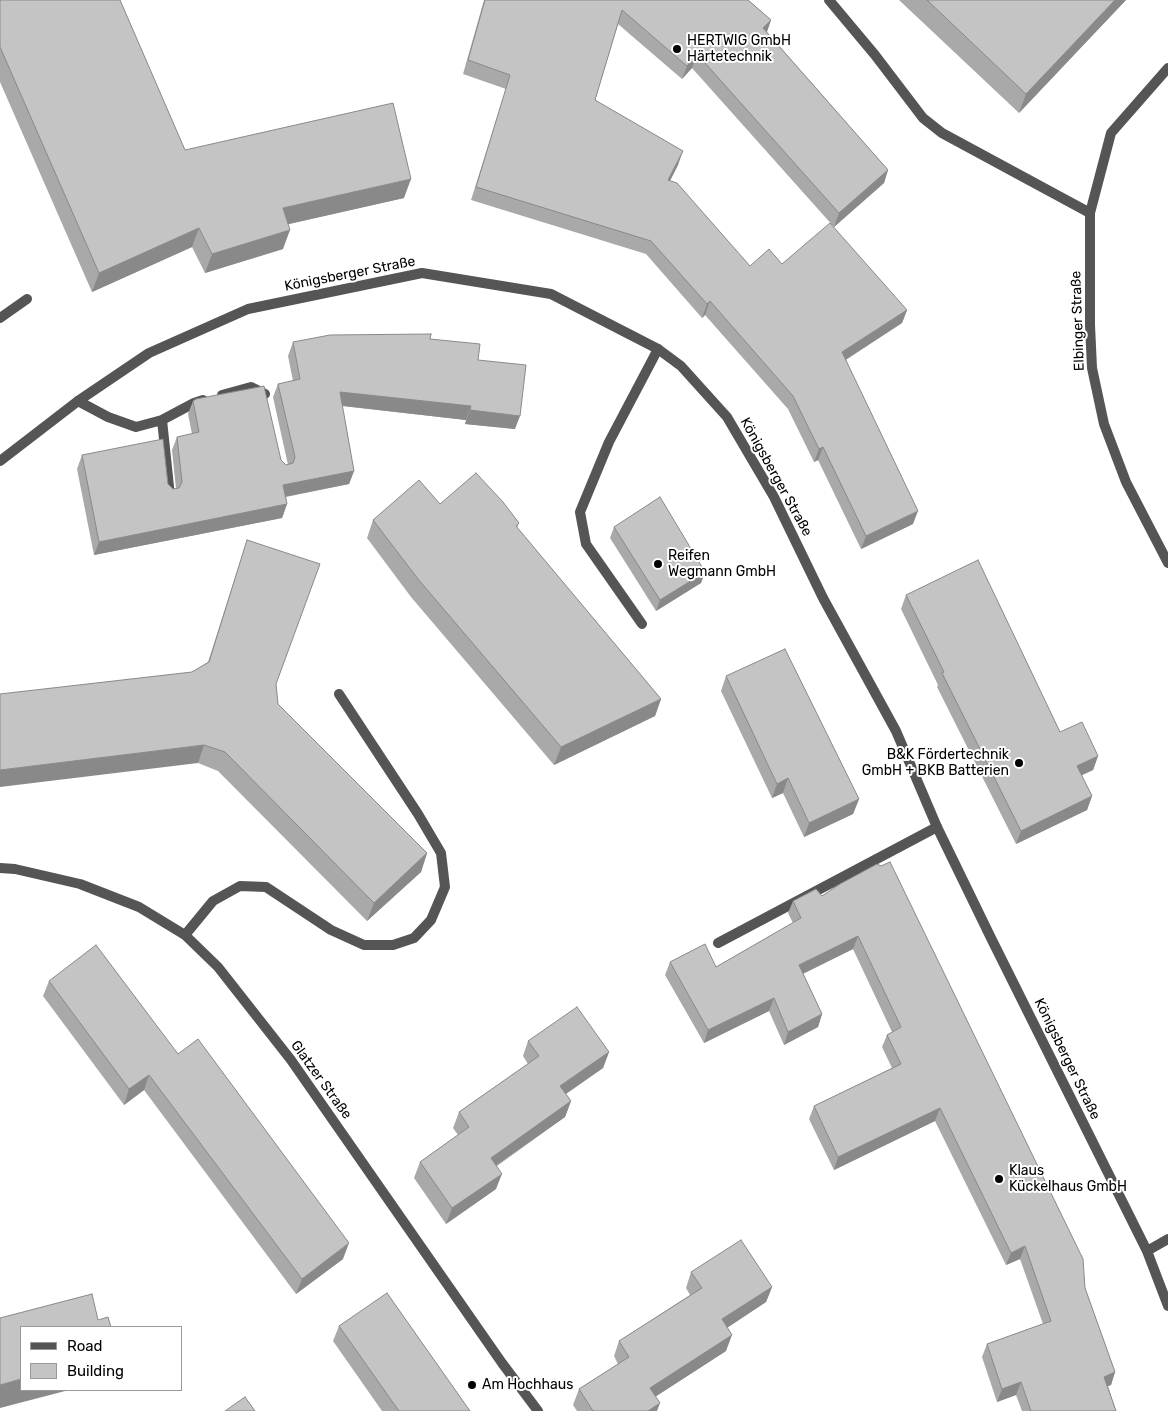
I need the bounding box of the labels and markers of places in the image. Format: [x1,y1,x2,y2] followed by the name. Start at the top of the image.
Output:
[687,33,791,65] place label: HERTWIG GmbH Härtetechnik
[671,43,683,55] marker: HERTWIG GmbH Härtetechnik
[668,548,776,580] place label: Reifen Wegmann GmbH
[652,558,664,570] marker: Reifen Wegmann GmbH
[862,747,1009,780] place label: B&K Fördertechnik GmbH + BKB Batterien
[1013,757,1025,769] marker: B&K Fördertechnik GmbH + BKB Batterien
[1009,1163,1127,1196] place label: Klaus Kückelhaus GmbH
[993,1173,1005,1185] marker: Klaus Kückelhaus GmbH
[482,1377,573,1393] place label: Am Hochhaus
[466,1379,478,1391] marker: Am Hochhaus

